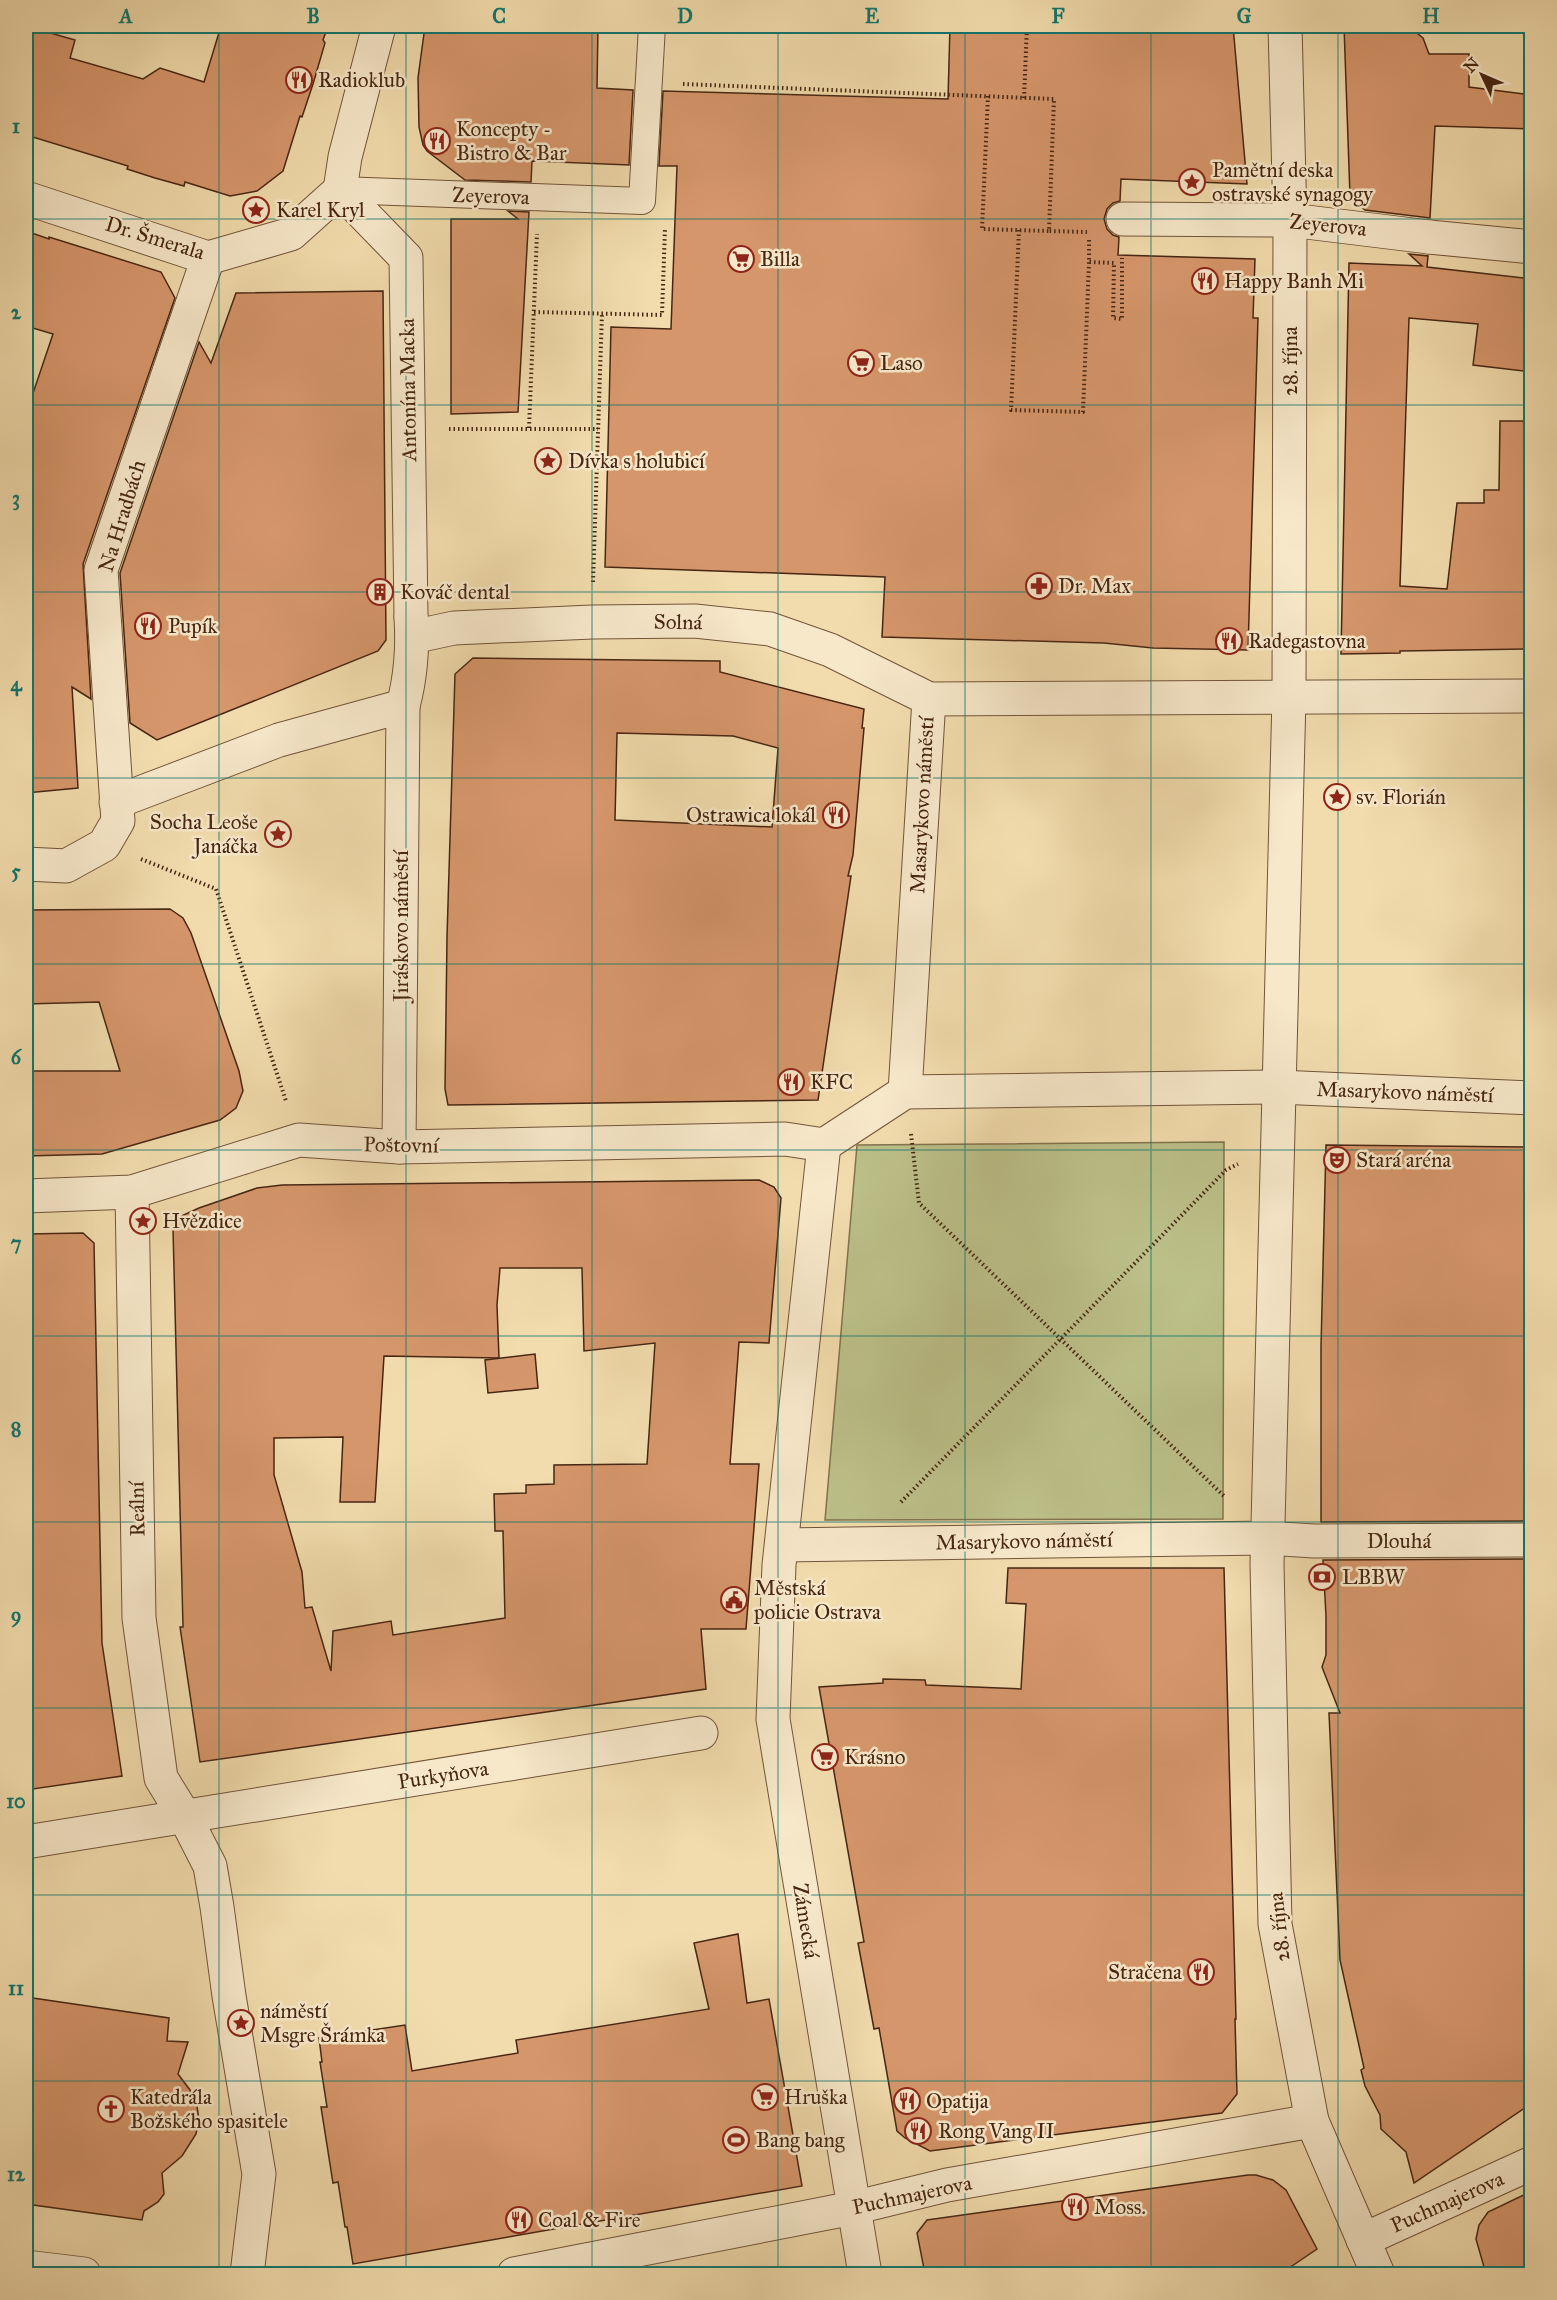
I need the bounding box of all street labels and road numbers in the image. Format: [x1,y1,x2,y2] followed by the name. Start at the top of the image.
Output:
[452,182,530,210] street label: Zeyerova
[1288,208,1368,242] street label: Zeyerova
[102,211,208,265] street label: Dr. Šmerala
[394,318,422,463] street label: Antonína Macka
[1277,326,1303,396] street label: 28. října
[93,457,151,575] street label: Na Hradbách
[653,609,703,635] street label: Solná
[904,715,940,894] street label: Masarykovo náměstí
[388,849,414,1004] street label: Jiráskovo náměstí
[1316,1076,1495,1108] street label: Masarykovo náměstí
[363,1131,440,1159] street label: Poštovní
[123,1480,150,1537] street label: Reální
[935,1526,1114,1556] street label: Masarykovo náměstí
[1367,1528,1431,1554] street label: Dlouhá
[396,1755,490,1795] street label: Purkyňova
[787,1882,825,1961] street label: Zámecká
[1262,1891,1296,1963] street label: 28. října
[1386,2165,1508,2239] street label: Puchmajerova
[850,2170,974,2220] street label: Puchmajerova

